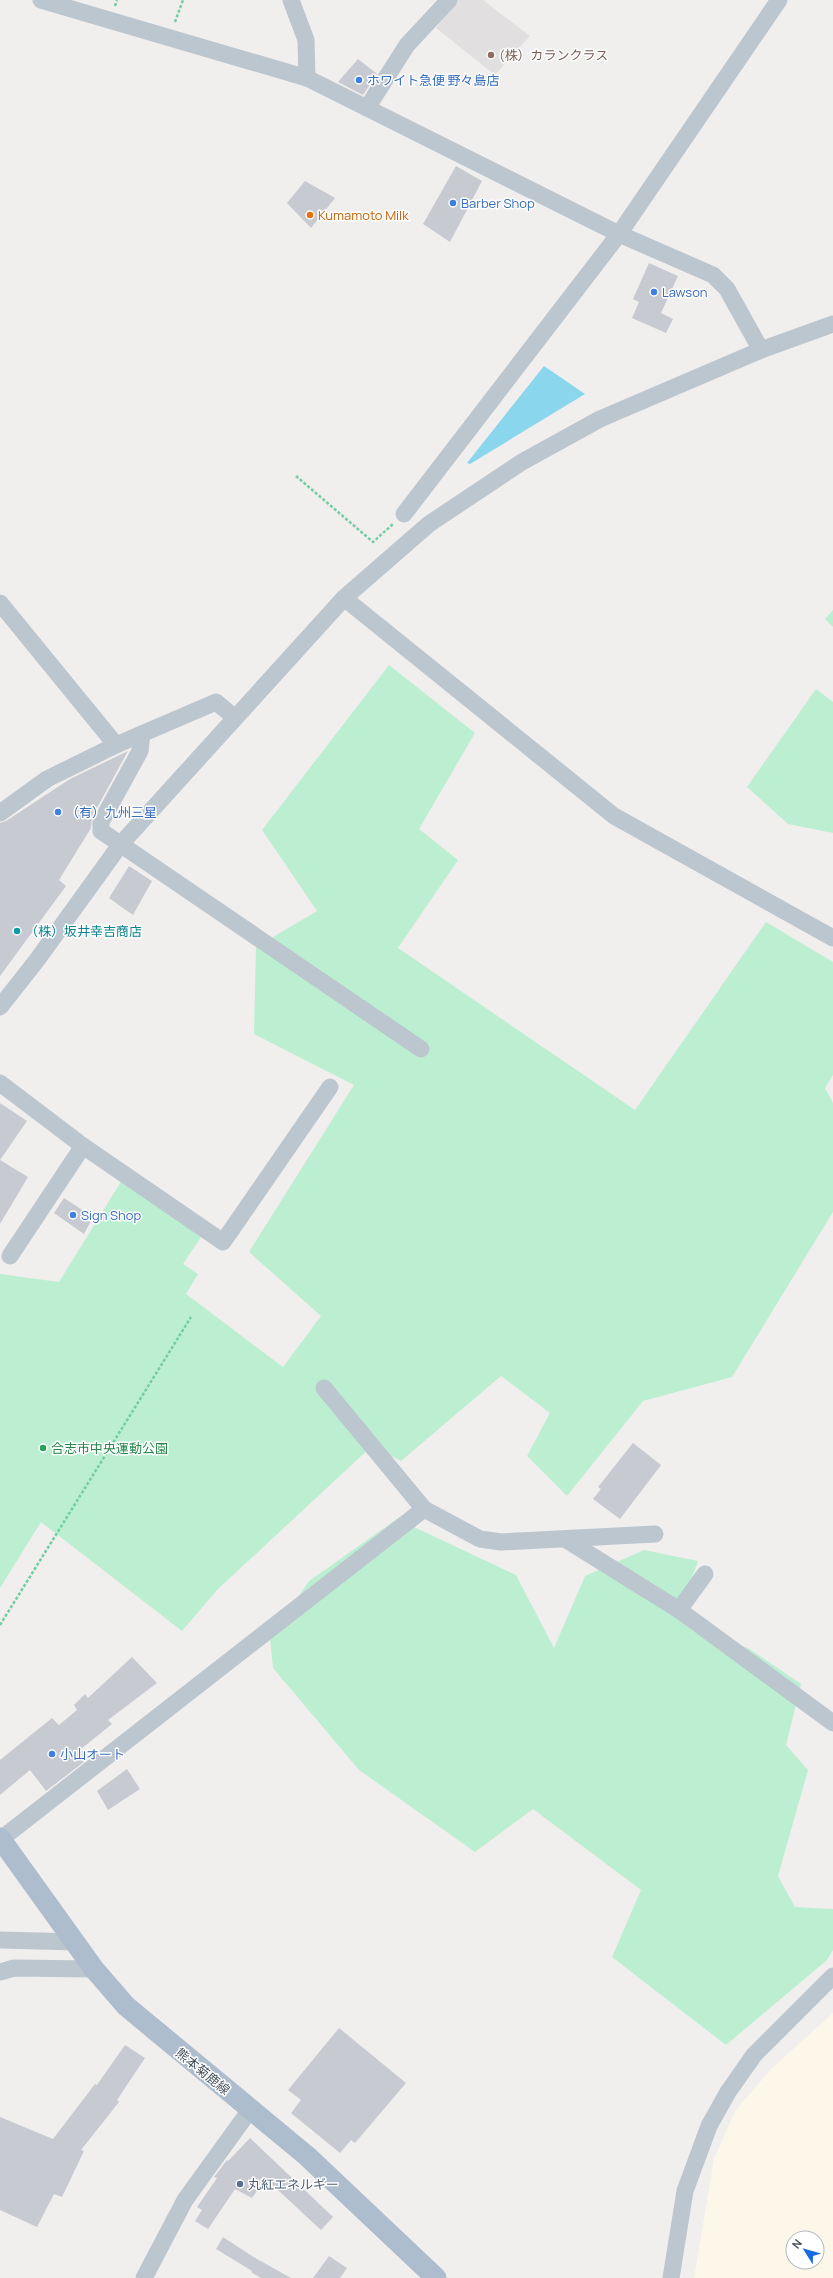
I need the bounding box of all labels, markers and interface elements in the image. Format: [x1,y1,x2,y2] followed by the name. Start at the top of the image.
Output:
[499,46,608,64] place label: (株）カランクラス
[486,50,496,60] marker: (株）カランクラス
[367,71,500,89] place label: ホワイト急便 野々島店
[354,75,364,85] marker: ホワイト急便 野々島店
[461,194,535,212] place label: Barber Shop
[448,198,458,208] marker: Barber Shop
[318,206,409,224] place label: Kumamoto Milk
[305,210,315,220] marker: Kumamoto Milk
[662,283,708,301] place label: Lawson
[649,287,659,297] marker: Lawson
[66,803,157,821] place label: （有）九州三星
[53,807,63,817] marker: （有）九州三星
[25,922,142,940] place label: （株）坂井幸吉商店
[12,926,22,936] marker: （株）坂井幸吉商店
[81,1206,141,1224] place label: Sign Shop
[68,1210,78,1220] marker: Sign Shop
[51,1439,168,1457] place label: 合志市中央運動公園
[38,1443,48,1453] marker: 合志市中央運動公園
[60,1745,125,1763] place label: 小山オート
[47,1749,57,1759] marker: 小山オート
[172,2044,234,2098] street label: 熊本菊鹿線
[248,2175,339,2193] place label: 丸紅エネルギー
[235,2179,245,2189] marker: 丸紅エネルギー
[785,2230,825,2270] north arrow
[788,2236,805,2251] text: N

